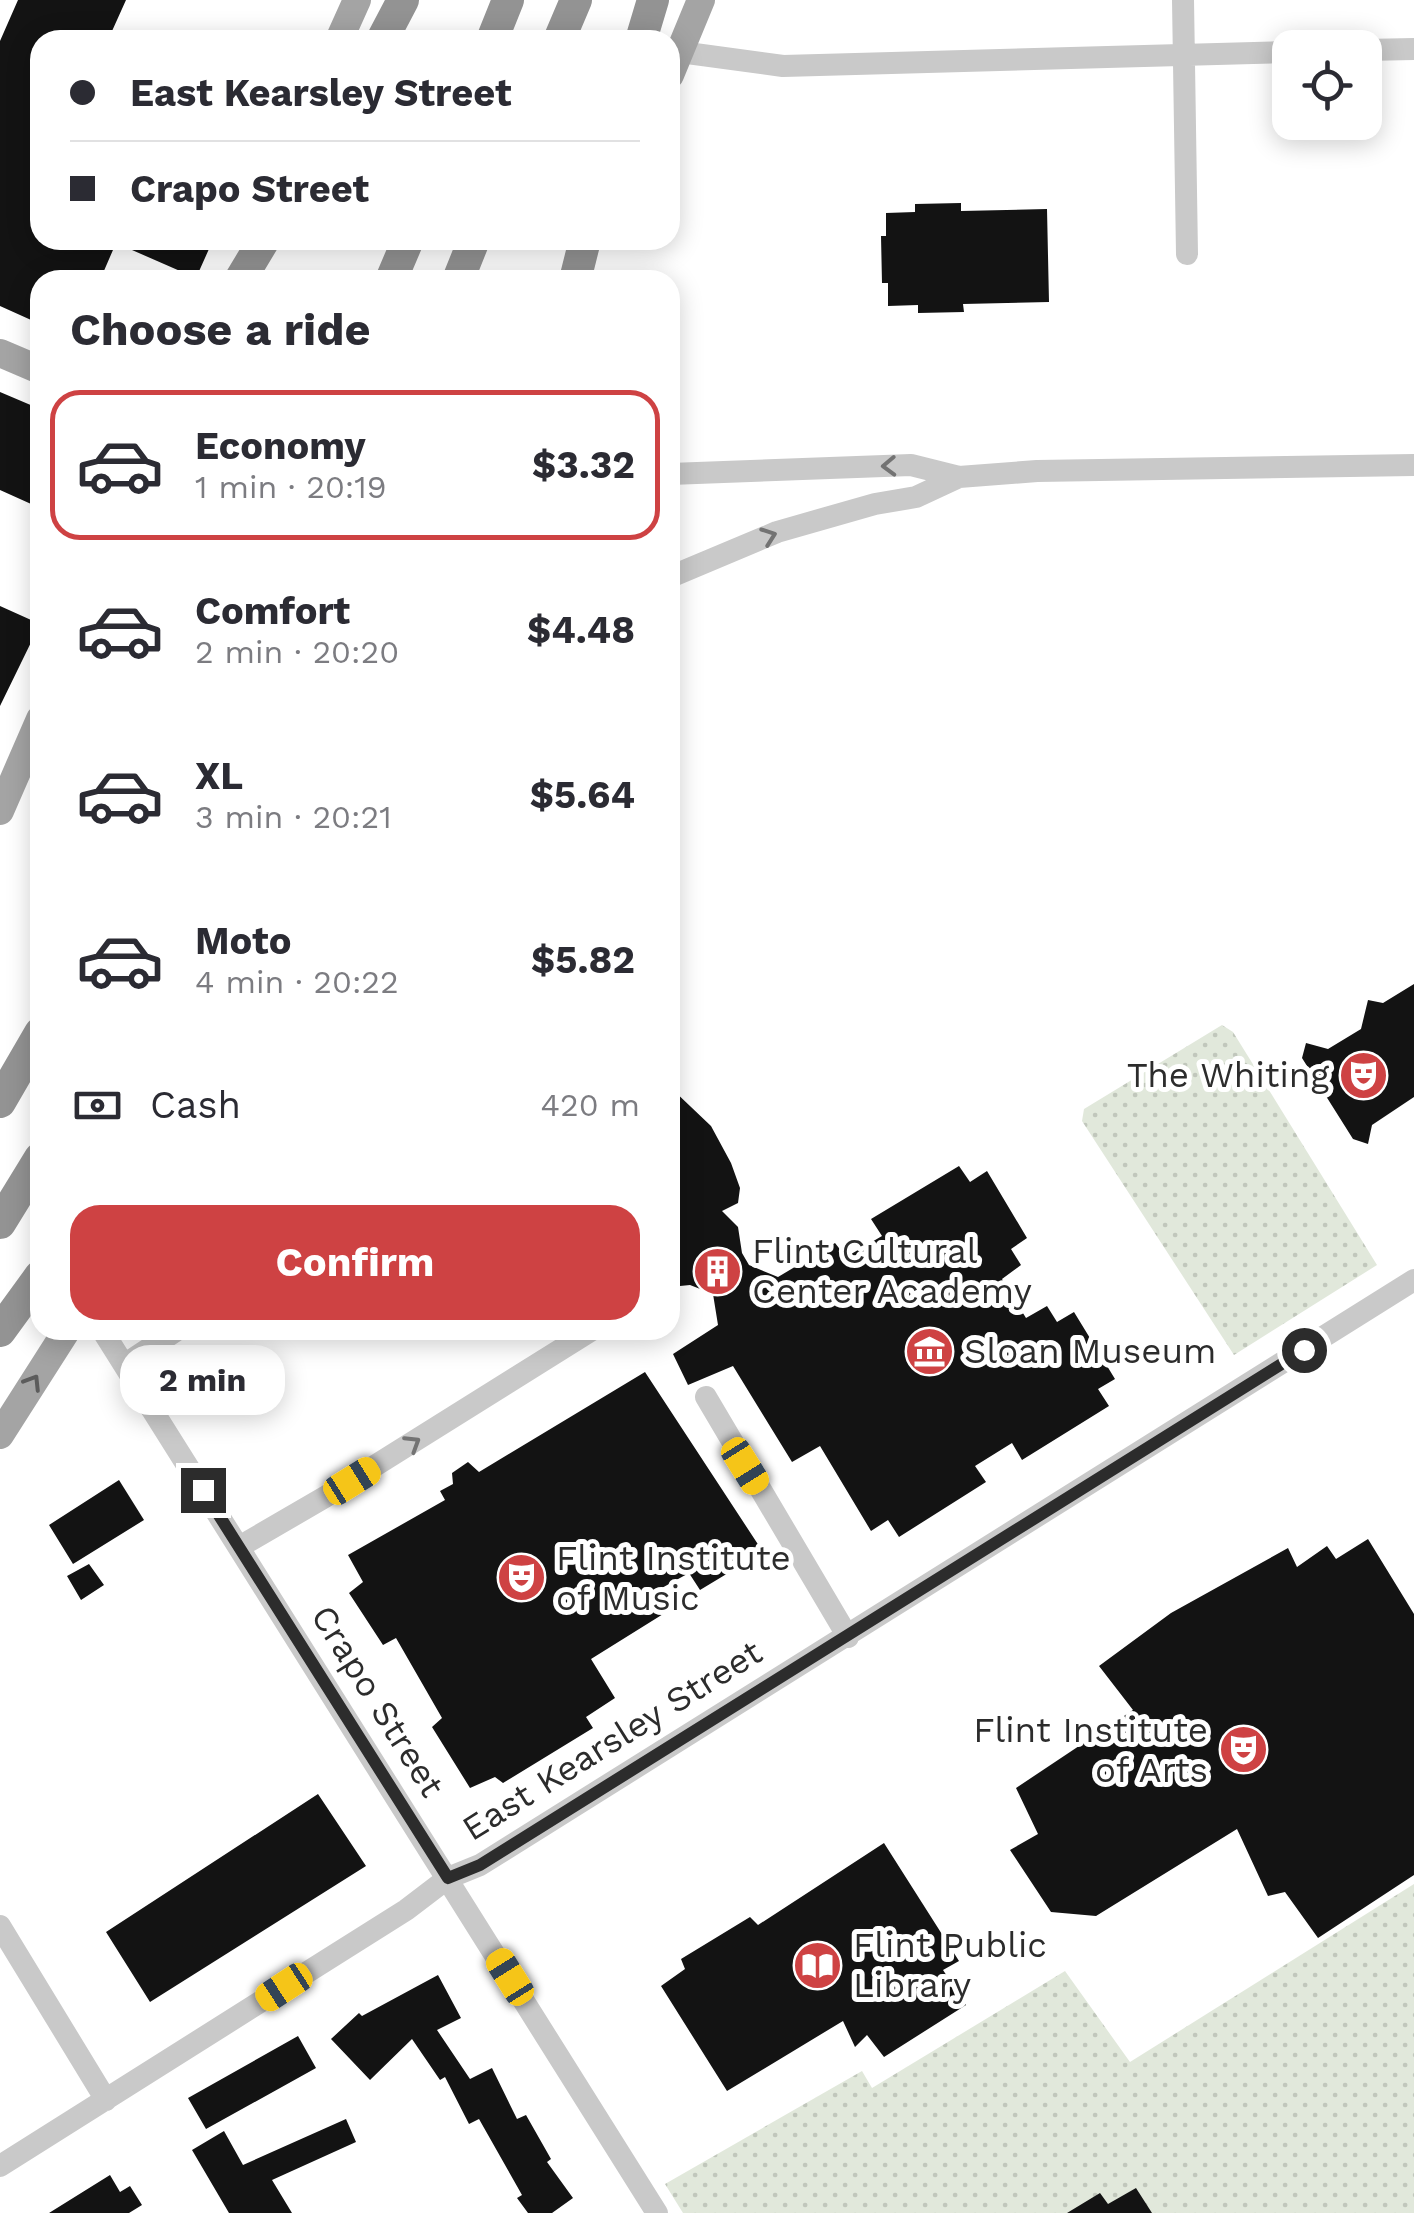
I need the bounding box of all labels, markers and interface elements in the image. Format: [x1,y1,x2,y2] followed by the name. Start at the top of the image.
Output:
[1272,30,1382,140] map controls
[1272,30,1382,140] button: locate
[130,71,512,115] text: East Kearsley Street
[130,167,369,211] text: Crapo Street
[70,303,370,356] text: Choose a ride
[75,420,165,510] icon: car
[195,424,366,468] text: Economy
[532,443,635,487] text: $3.32
[880,455,896,476] one-way arrow
[195,468,387,506] text: 1 min · 20:19
[760,527,777,548] one-way arrow
[75,585,165,675] icon: car
[195,589,350,633] text: Comfort
[527,608,635,652] text: $4.48
[195,633,399,671] text: 2 min · 20:20
[75,750,165,840] icon: car
[195,754,243,798] text: XL
[530,773,635,817] text: $5.64
[195,798,392,836] text: 3 min · 20:21
[75,915,165,1005] icon: car
[195,919,291,963] text: Moto
[531,938,635,982] text: $5.82
[195,963,399,1001] text: 4 min · 20:22
[1338,1049,1390,1101] theatre icon: The Whiting
[1127,1054,1329,1096] place label: The Whiting
[70,1078,125,1133] icon: cash
[150,1083,241,1127] text: Cash
[540,1086,640,1124] text: 420 m
[70,1205,640,1320] button: Confirm
[752,1230,1032,1312] place label: Flint Cultural Center Academy
[691,1245,743,1297] building icon: Flint Cultural Center Academy
[903,1325,955,1377] museum icon: Sloan Museum
[1282,1328,1327,1373] route start
[964,1330,1216,1372] place label: Sloan Museum
[120,1345,286,1415] callout: 2 min
[159,1361,246,1399] text: 2 min
[21,1375,40,1393] one-way arrow
[716,1433,774,1499] car
[402,1436,420,1455] one-way arrow
[319,1452,385,1510] car
[181,1468,226,1513] route end
[556,1537,791,1619] place label: Flint Institute of Music
[495,1552,547,1604] theatre icon: Flint Institute of Music
[302,1598,454,1805] street label: Crapo Street
[454,1631,770,1849] street label: East Kearsley Street
[973,1709,1208,1791] place label: Flint Institute of Arts
[1217,1724,1269,1776] theatre icon: Flint Institute of Arts
[853,1924,1047,2006] place label: Flint Public Library
[792,1939,844,1991] library icon: Flint Public Library
[481,1944,539,2010] car
[251,1958,317,2016] car

